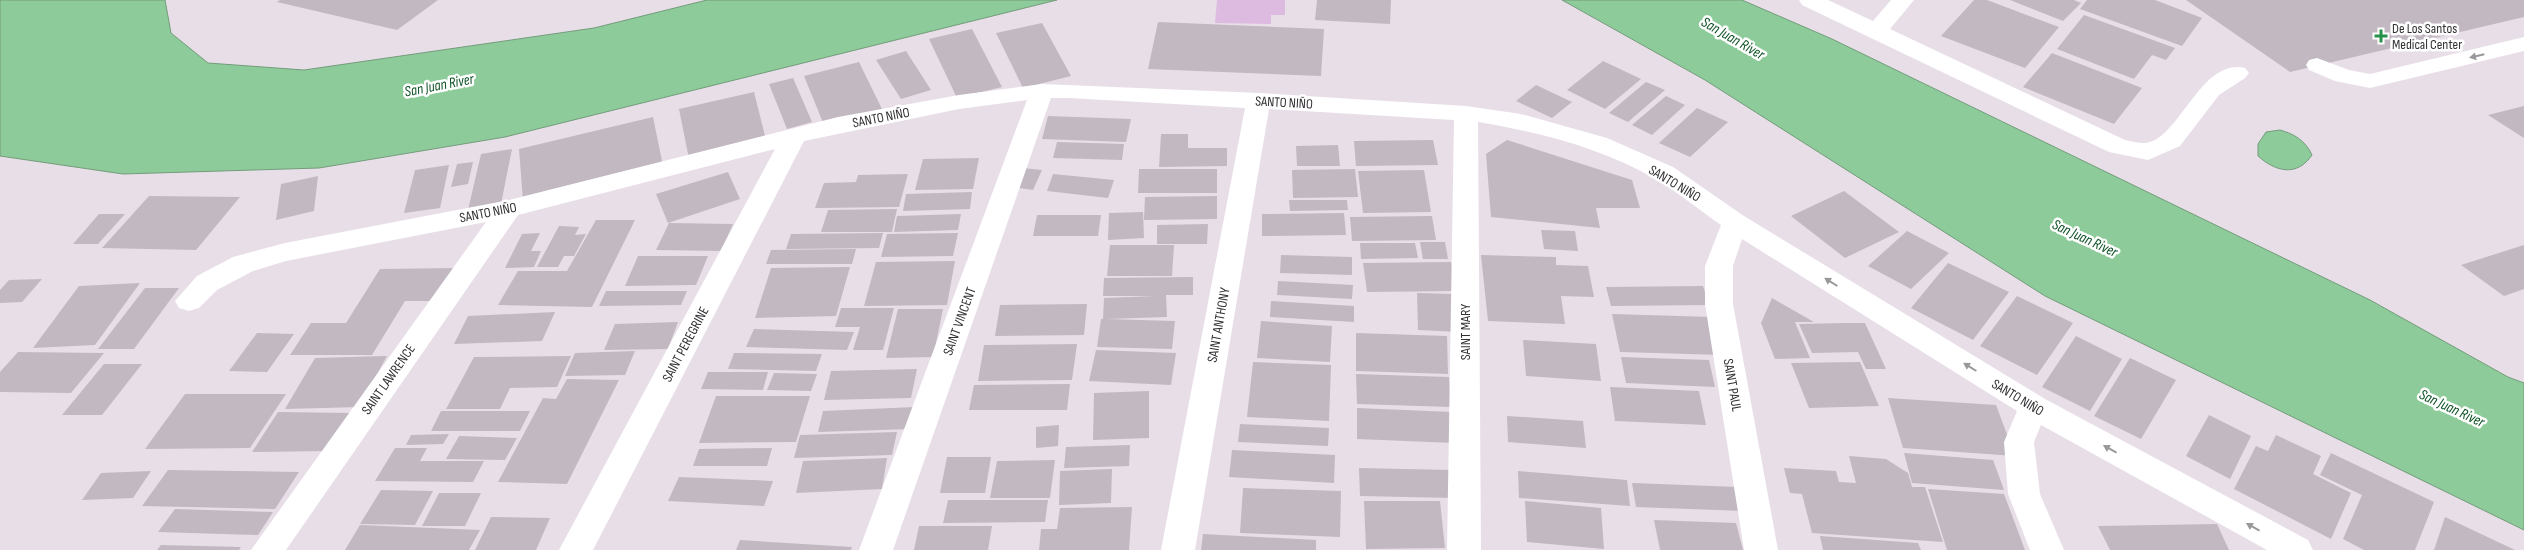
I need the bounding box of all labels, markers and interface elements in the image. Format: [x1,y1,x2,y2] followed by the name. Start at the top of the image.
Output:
[1698,13,1768,65] water label: San Juan River
[2392,20,2462,53] place label: De Los Santos Medical Center
[2374,29,2388,43] marker: De Los Santos Medical Center
[2469,52,2484,60] one-way arrow
[403,69,476,101] water label: San Juan River
[1255,93,1313,113] street label: SANTO NIÑO
[851,104,911,131] street label: SANTO NIÑO
[1646,161,1704,206] street label: SANTO NIÑO
[458,199,518,226] street label: SANTO NIÑO
[2049,215,2121,262] water label: San Juan River
[1825,277,1838,286] one-way arrow
[939,284,980,358] street label: SAINT VINCENT
[1204,286,1233,364] street label: SAINT ANTHONY
[658,303,712,385] street label: SAINT PEREGRINE
[1457,304,1474,360] street label: SAINT MARY
[358,341,419,418] street label: SAINT LAWRENCE
[1719,357,1746,413] street label: SAINT PAUL
[1963,363,1976,372] one-way arrow
[1989,375,2047,420] street label: SANTO NIÑO
[2416,385,2488,432] water label: San Juan River
[2103,445,2117,453] one-way arrow
[2246,522,2259,531] one-way arrow

